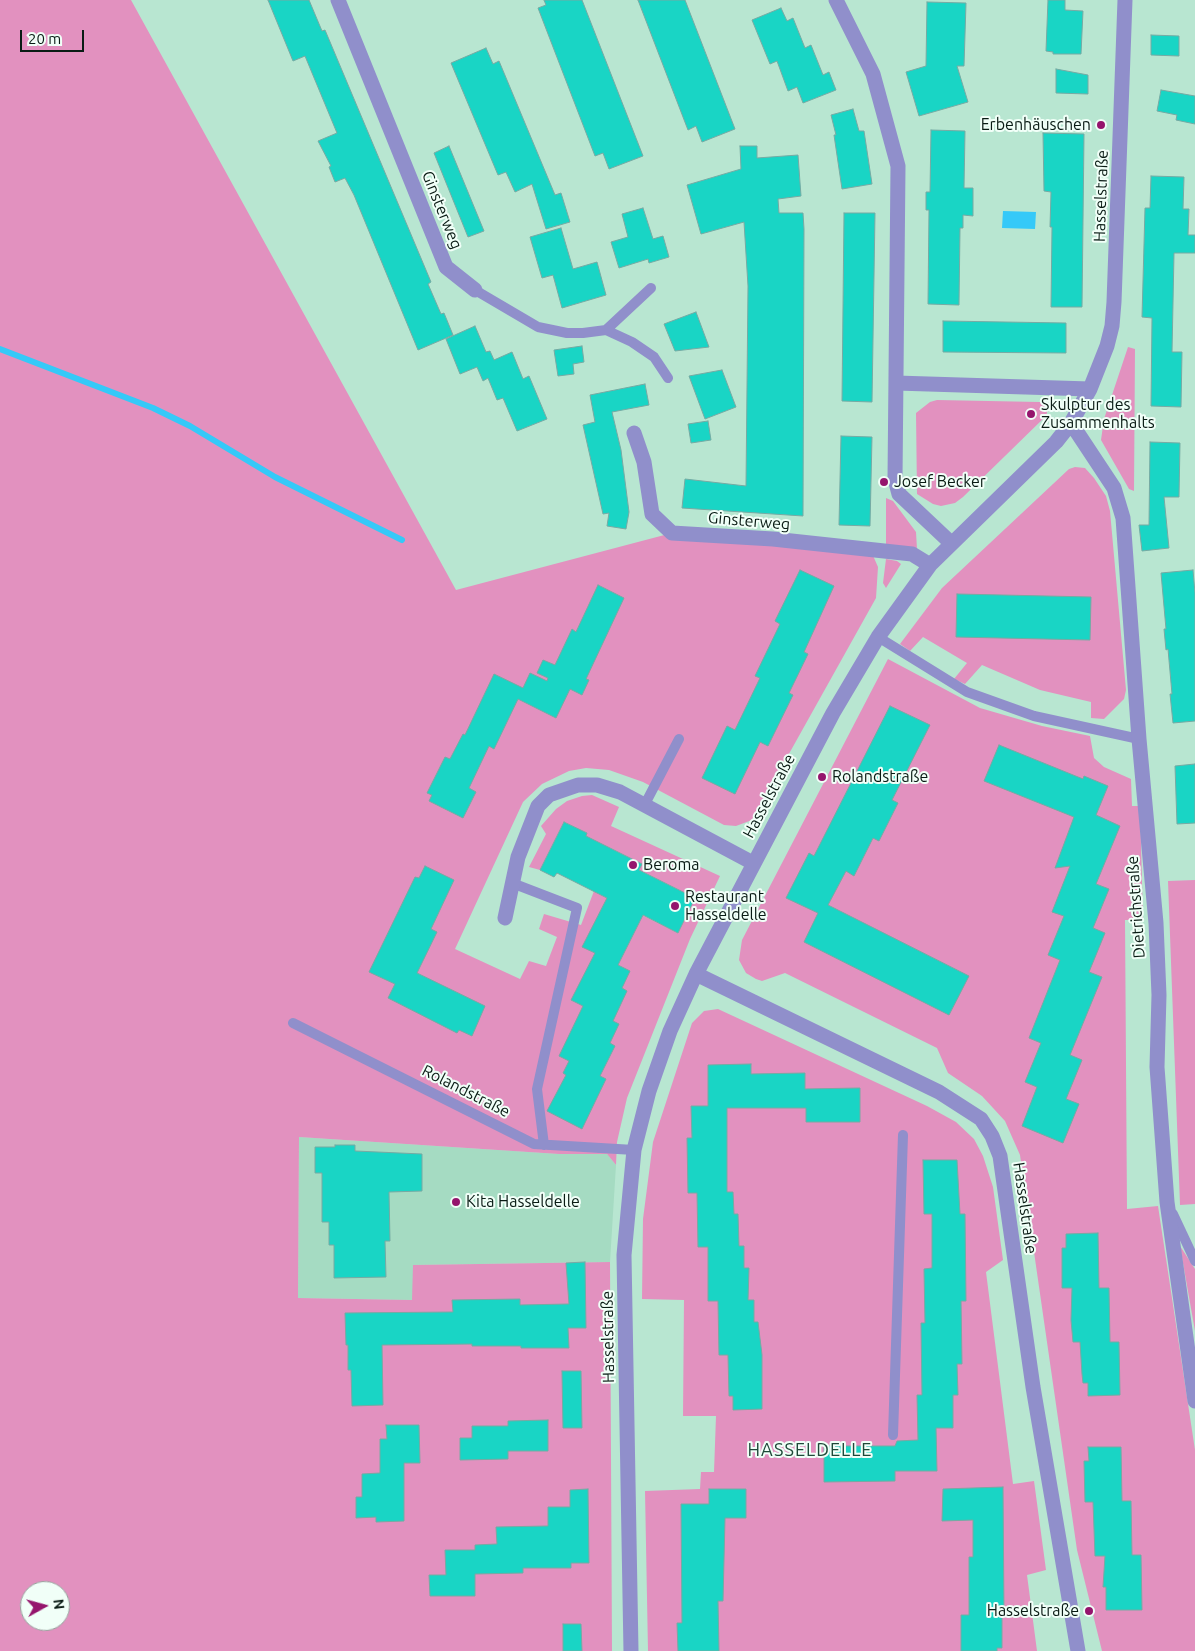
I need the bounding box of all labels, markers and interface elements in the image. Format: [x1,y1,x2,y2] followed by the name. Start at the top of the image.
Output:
[22,20,86,52] scale bar
[28,30,61,47] text: 20 m
[981,115,1091,135] place label: Erbenhäuschen
[1095,119,1107,131] marker: Erbenhäuschen
[1090,150,1112,242] street label: Hasselstraße
[418,168,466,252] street label: Ginsterweg
[1041,395,1155,433] place label: Skulptur des Zusammenhalts
[1025,408,1037,420] marker: Skulptur des Zusammenhalts
[894,472,986,492] place label: Josef Becker
[878,476,890,488] marker: Josef Becker
[707,508,791,534] street label: Ginsterweg
[739,751,799,841] street label: Hasselstraße
[832,767,928,787] place label: Rolandstraße
[816,771,828,783] marker: Rolandstraße
[643,855,699,875] place label: Beroma
[1123,855,1149,959] street label: Dietrichstraße
[627,859,639,871] marker: Beroma
[685,887,767,925] place label: Restaurant Hasseldelle
[669,900,681,912] marker: Restaurant Hasseldelle
[419,1061,513,1121] street label: Rolandstraße
[1009,1161,1041,1255] street label: Hasselstraße
[466,1192,580,1212] place label: Kita Hasseldelle
[450,1196,462,1208] marker: Kita Hasseldelle
[598,1291,618,1383] street label: Hasselstraße
[746,1439,874,1461] district label: HASSELDELLE
[20,1581,70,1631] north arrow
[50,1598,67,1610] text: N
[987,1601,1079,1621] place label: Hasselstraße
[1083,1605,1095,1617] marker: Hasselstraße

